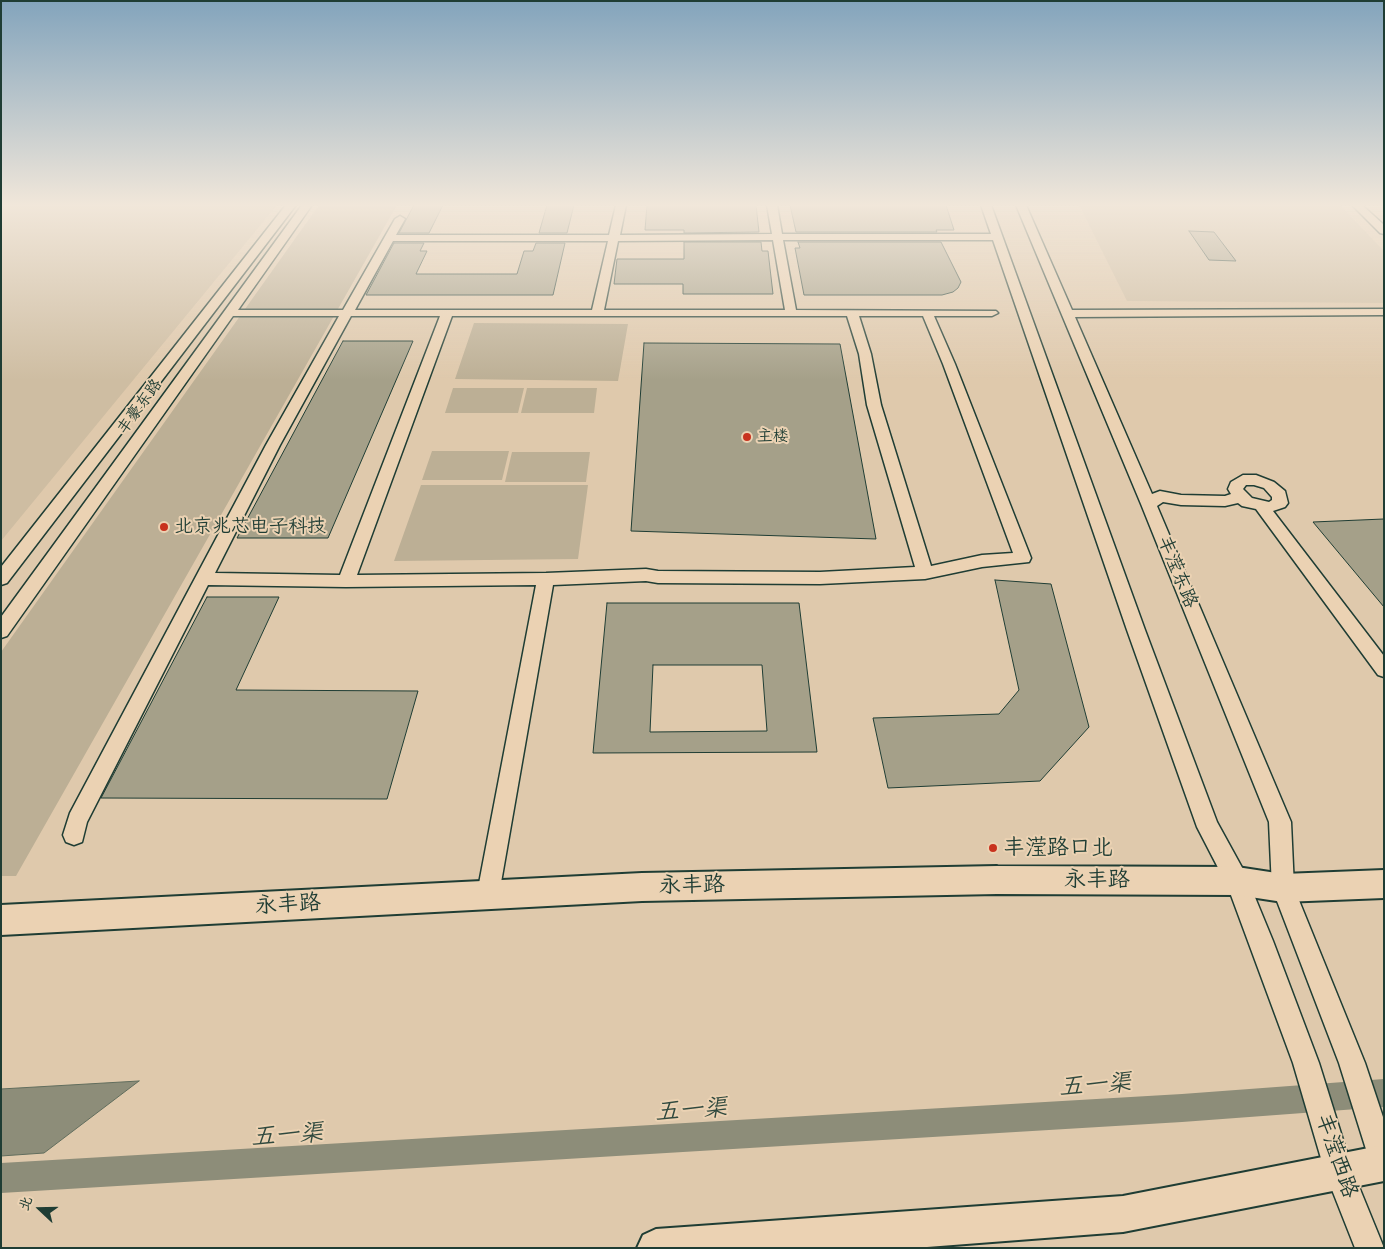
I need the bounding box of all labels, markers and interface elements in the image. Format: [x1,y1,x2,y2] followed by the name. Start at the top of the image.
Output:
[113,375,167,439] street label: 丰豪东路
[757,427,789,447] place label: 主楼
[741,431,753,443] marker: 主楼
[174,516,326,538] place label: 北京兆芯电子科技
[158,521,170,533] marker: 北京兆芯电子科技
[1152,532,1202,612] street label: 丰滢东路
[1003,835,1113,861] place label: 丰滢路口北
[987,842,999,854] marker: 丰滢路口北
[1064,867,1130,893] street label: 永丰路
[659,872,725,900] street label: 永丰路
[254,890,322,920] street label: 永丰路
[1058,1069,1132,1103] water label: 五一渠
[654,1094,728,1128] water label: 五一渠
[1309,1110,1363,1202] street label: 丰滢西路
[250,1119,324,1153] water label: 五一渠
[15,1184,65,1234] north arrow
[15,1194,36,1213] text: 北

